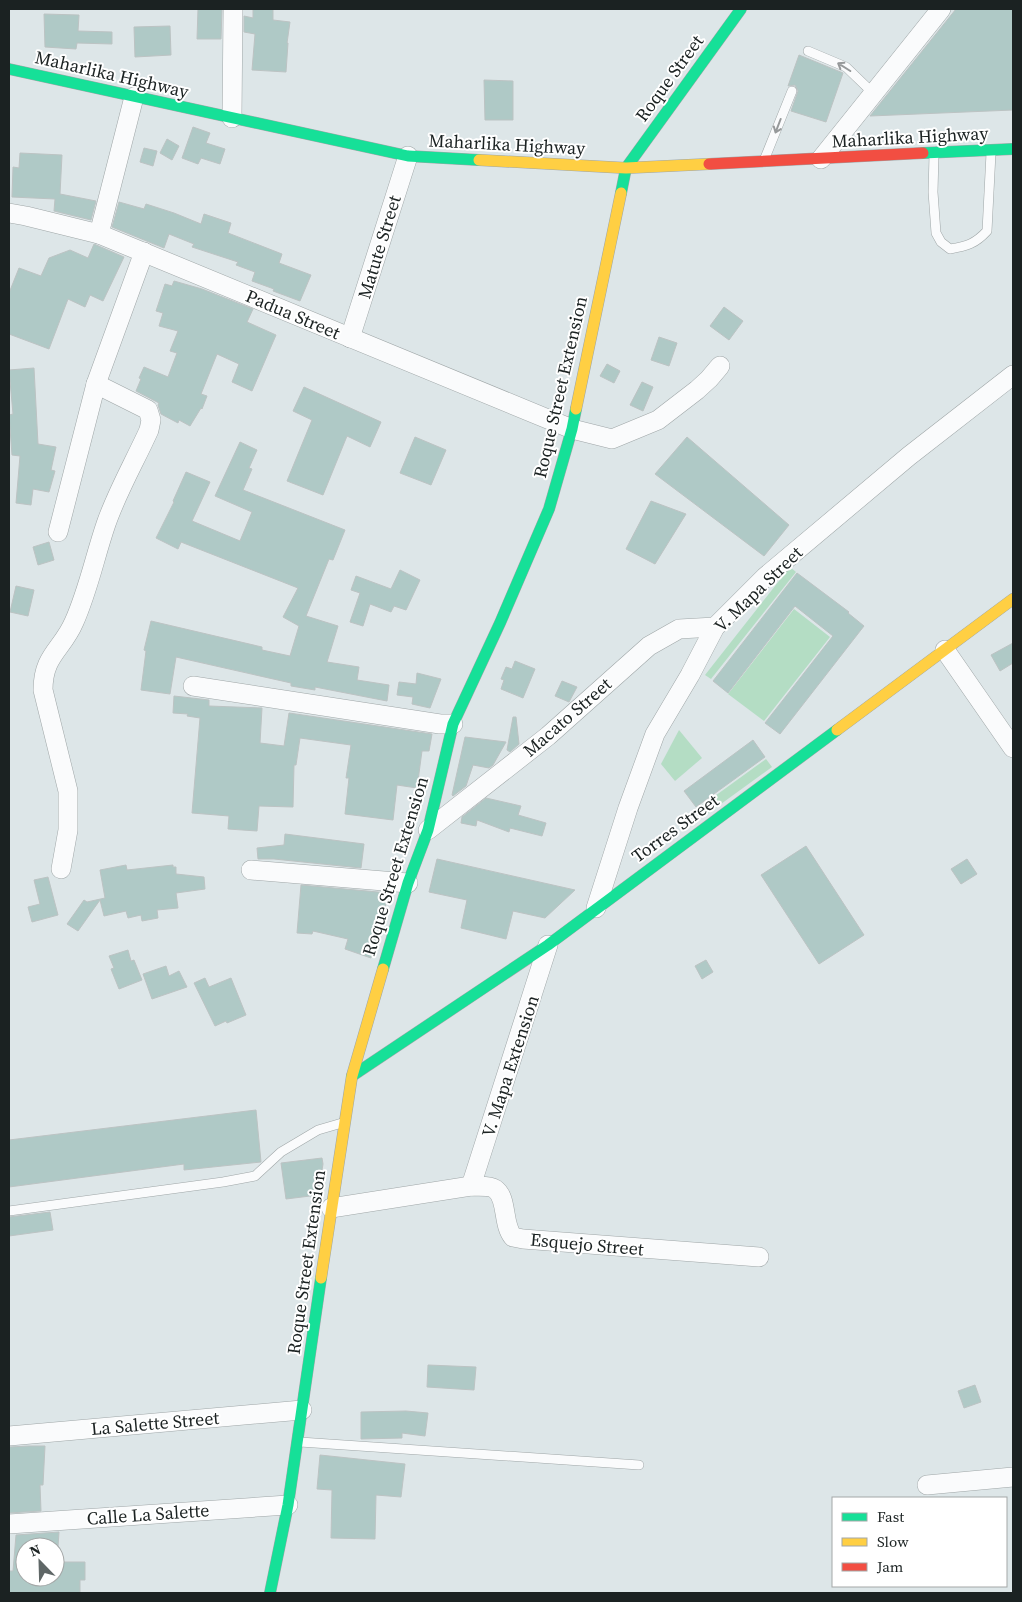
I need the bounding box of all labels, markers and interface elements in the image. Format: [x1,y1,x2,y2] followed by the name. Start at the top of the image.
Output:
[629,29,709,126] street label: Roque Street
[33,44,192,104] street label: Maharlika Highway
[837,62,851,72] one-way arrow
[772,119,781,134] one-way arrow
[831,120,990,154] street label: Maharlika Highway
[428,127,587,161] street label: Maharlika Highway
[351,192,407,302] street label: Matute Street
[242,283,344,345] street label: Padua Street
[527,293,593,480] street label: Roque Street Extension
[708,540,808,638] street label: V. Mapa Street
[517,672,617,762] street label: Macato Street
[356,773,434,959] street label: Roque Street Extension
[626,788,724,868] street label: Torres Street
[475,992,545,1140] street label: V. Mapa Extension
[281,1168,331,1356] street label: Roque Street Extension
[529,1227,645,1261] street label: Esquejo Street
[90,1405,220,1441] street label: La Salette Street
[86,1497,210,1531] street label: Calle La Salette
[832,1497,1007,1587] legend
[877,1506,904,1527] text: Fast
[877,1531,909,1552] text: Slow
[15,1537,65,1587] north arrow
[26,1539,44,1561] text: N
[876,1556,904,1577] text: Jam

